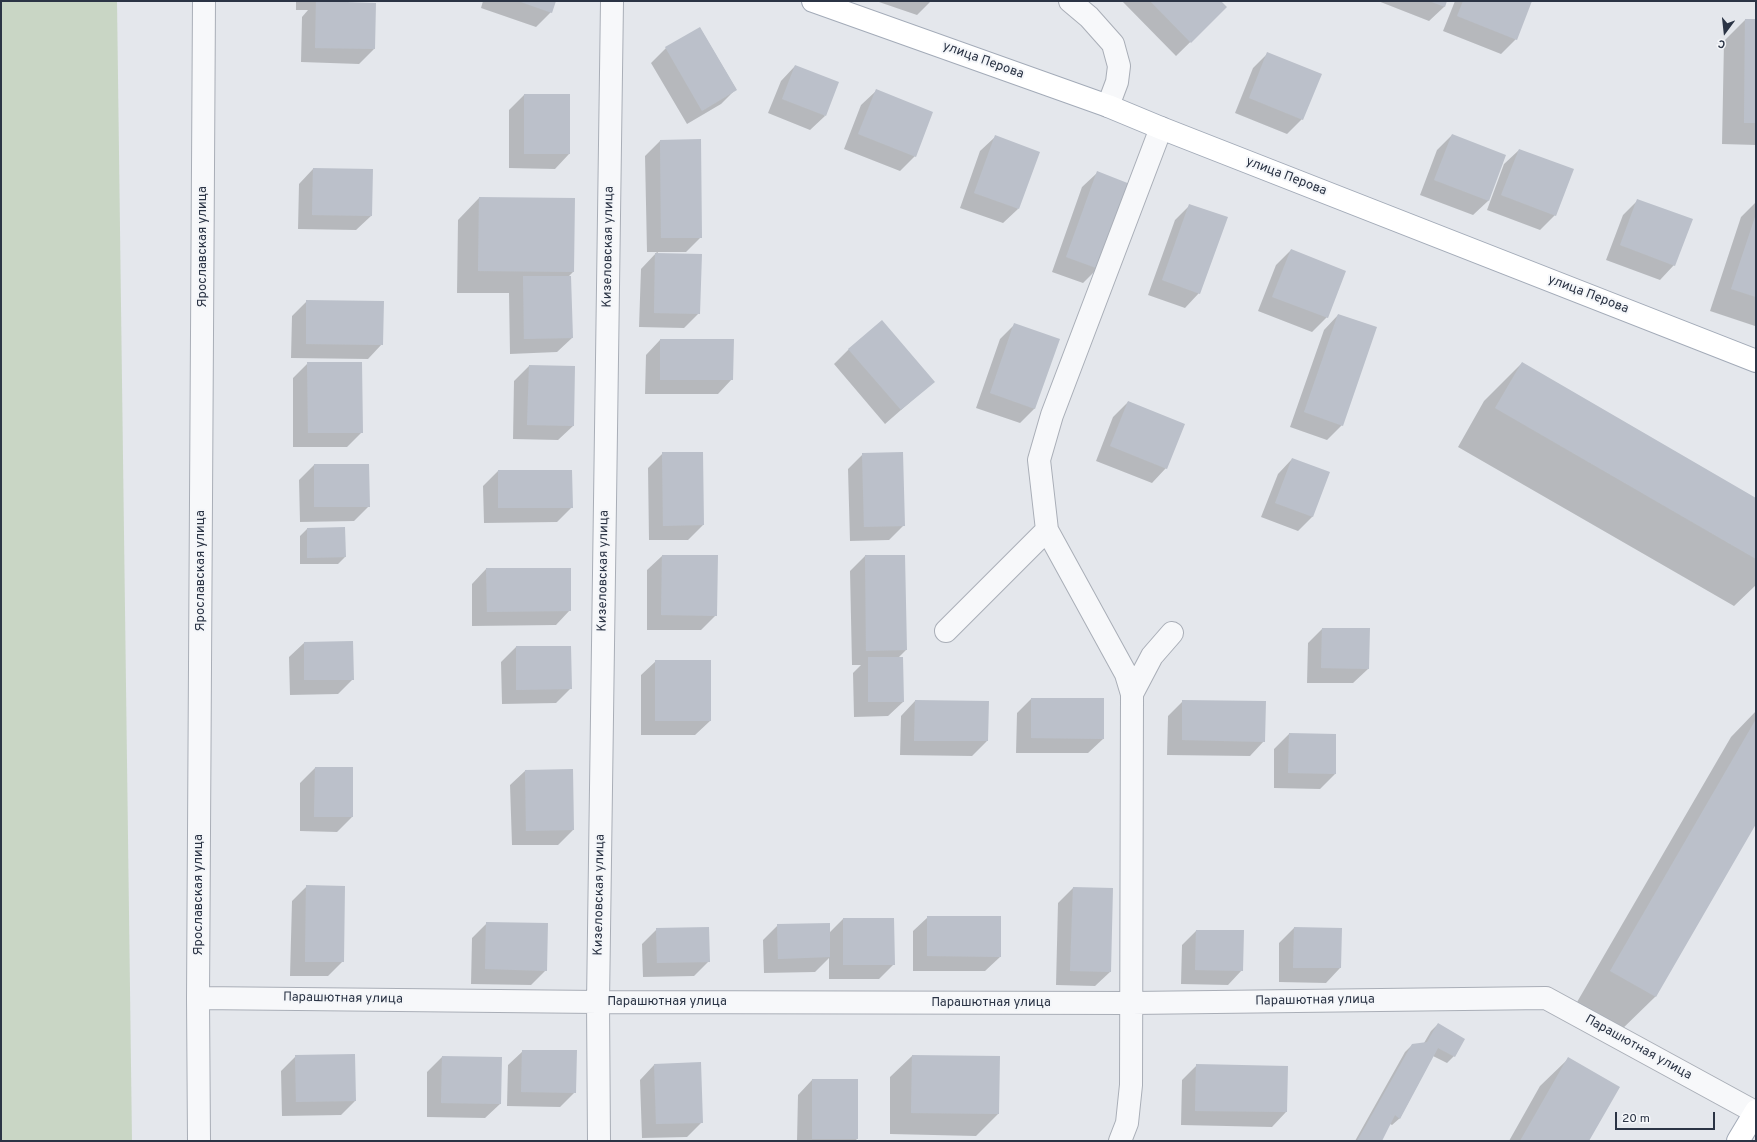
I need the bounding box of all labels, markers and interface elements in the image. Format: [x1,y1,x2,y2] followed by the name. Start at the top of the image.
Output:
[1705,12,1745,52] north arrow
[1717,36,1727,51] text: С
[940,39,1026,83] street label: улица Перова
[1243,154,1329,200] street label: улица Перова
[195,186,211,308] street label: Ярославская улица
[600,186,618,308] street label: Кизеловская улица
[1545,272,1631,318] street label: улица Перова
[193,510,209,632] street label: Ярославская улица
[595,510,613,632] street label: Кизеловская улица
[191,834,207,956] street label: Ярославская улица
[591,834,609,956] street label: Кизеловская улица
[283,990,403,1008] street label: Парашютная улица
[1255,992,1375,1010] street label: Парашютная улица
[607,994,727,1010] street label: Парашютная улица
[931,995,1051,1011] street label: Парашютная улица
[1582,1012,1694,1084] street label: Парашютная улица
[1617,1104,1717,1130] scale bar
[1622,1111,1650,1127] text: 20 m

